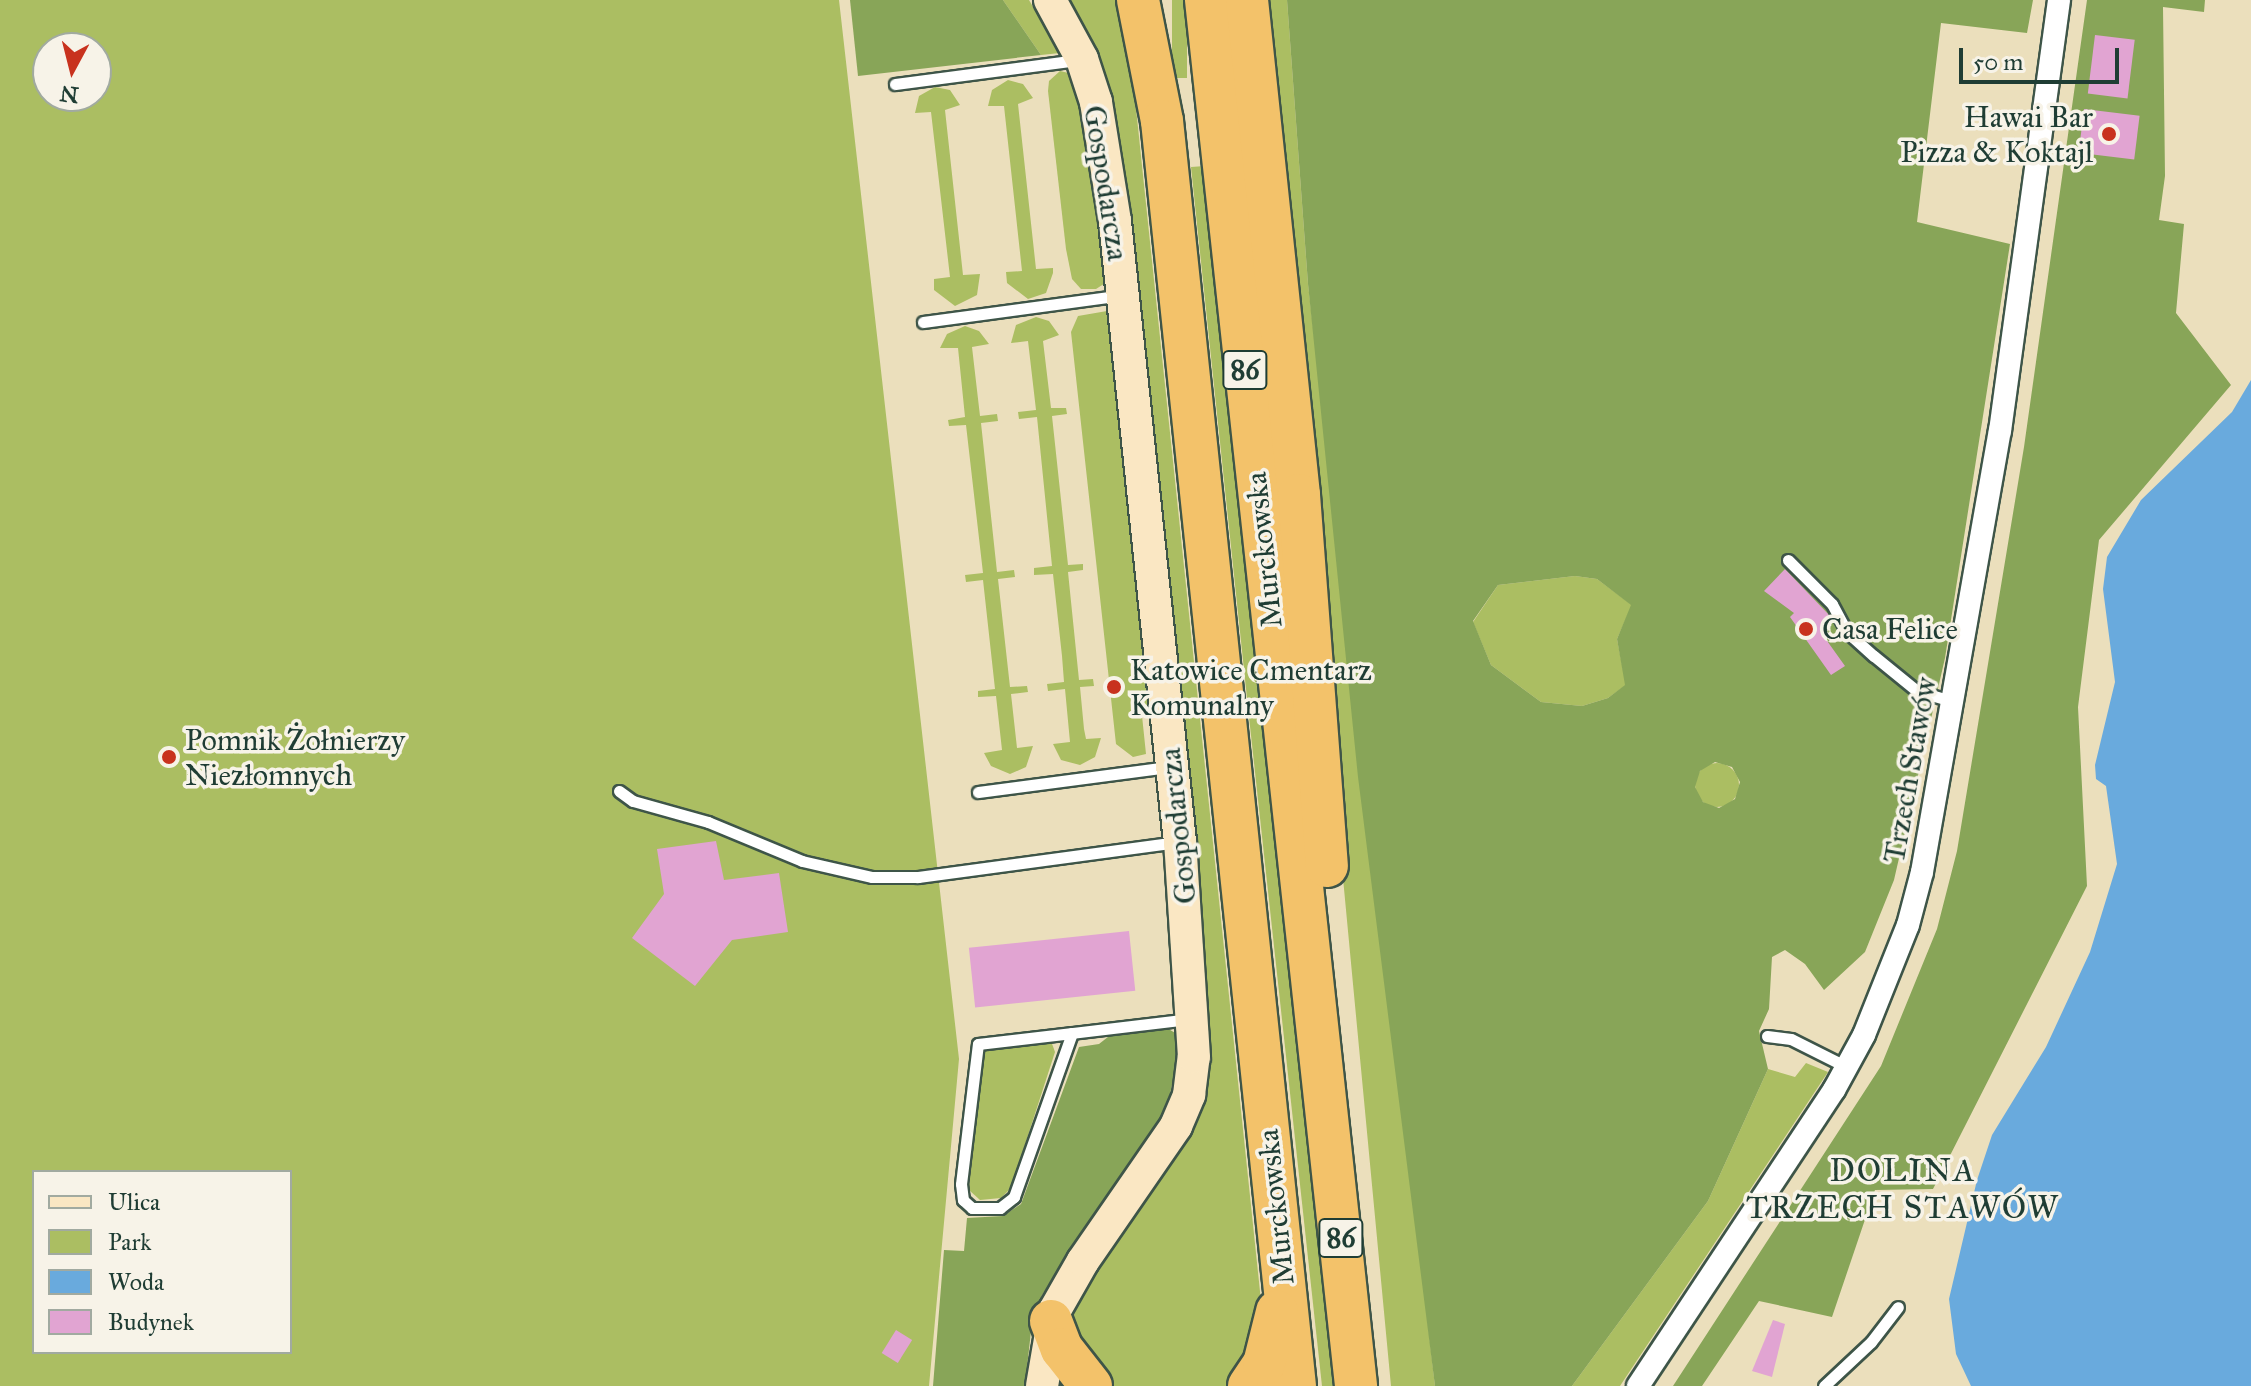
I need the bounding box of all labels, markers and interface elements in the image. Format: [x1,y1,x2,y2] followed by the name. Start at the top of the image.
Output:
[32,32,112,112] north arrow
[1963,32,2123,82] scale bar
[1973,47,2023,77] text: 50 m
[58,80,80,109] text: N
[1900,99,2093,170] place label: Hawai Bar Pizza & Koktajl
[1076,103,1136,263] street label: Gospodarcza
[2100,125,2118,143] marker: Hawai Bar Pizza & Koktajl
[1221,346,1269,394] road number: 86
[1238,470,1290,630] street label: Murckowska
[1822,611,1958,647] place label: Casa Felice
[1797,620,1815,638] marker: Casa Felice
[1130,652,1372,722] place label: Katowice Cmentarz Komunalny
[1876,674,1944,866] street label: Trzech Stawów
[1105,678,1123,696] marker: Katowice Cmentarz Komunalny
[185,722,405,792] place label: Pomnik Żołnierzy Niezłomnych
[1152,746,1204,906] street label: Gospodarcza
[160,748,178,766] marker: Pomnik Żołnierzy Niezłomnych
[1250,1127,1302,1287] street label: Murckowska
[1746,1153,2060,1228] district label: DOLINA TRZECH STAWÓW
[32,1170,292,1354] legend
[108,1187,160,1217] text: Ulica
[1317,1214,1365,1262] road number: 86
[108,1227,151,1257] text: Park
[108,1267,164,1297] text: Woda
[108,1307,194,1337] text: Budynek

